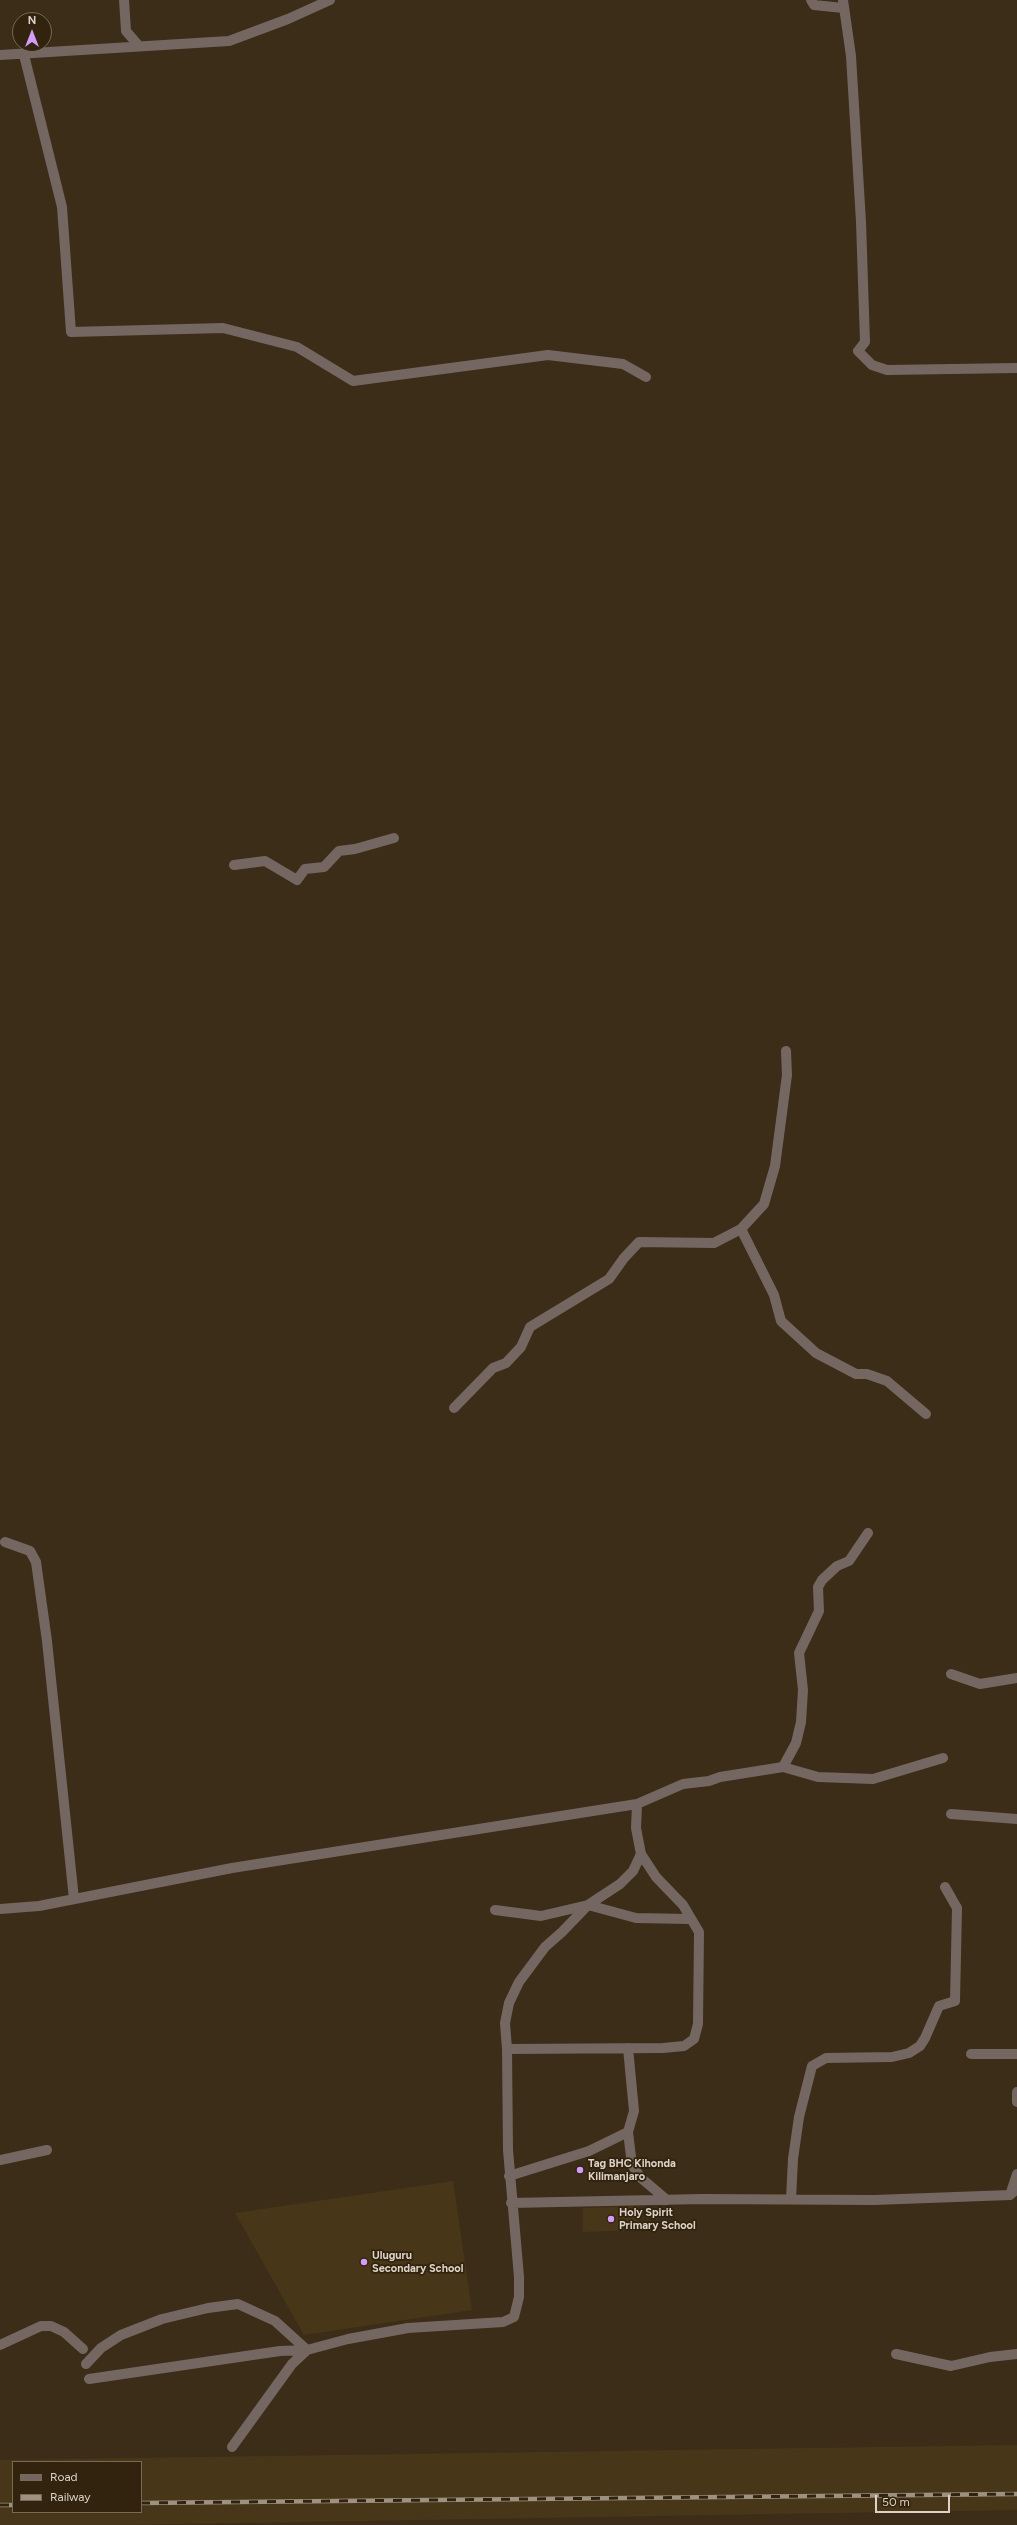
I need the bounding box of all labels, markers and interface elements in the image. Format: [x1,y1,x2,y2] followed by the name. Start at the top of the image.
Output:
[12,12,52,52] north arrow
[28,14,36,27] text: N
[588,2157,676,2183] place label: Tag BHC Kihonda Kilimanjaro
[575,2165,585,2175] marker: Tag BHC Kihonda Kilimanjaro
[619,2206,696,2232] place label: Holy Spirit Primary School
[606,2214,616,2224] marker: Holy Spirit Primary School
[372,2249,463,2275] place label: Uluguru Secondary School
[359,2257,369,2267] marker: Uluguru Secondary School
[12,2461,142,2513] legend
[50,2470,78,2484] text: Road
[877,2487,952,2513] scale bar
[50,2490,91,2504] text: Railway
[882,2495,910,2509] text: 50 m

